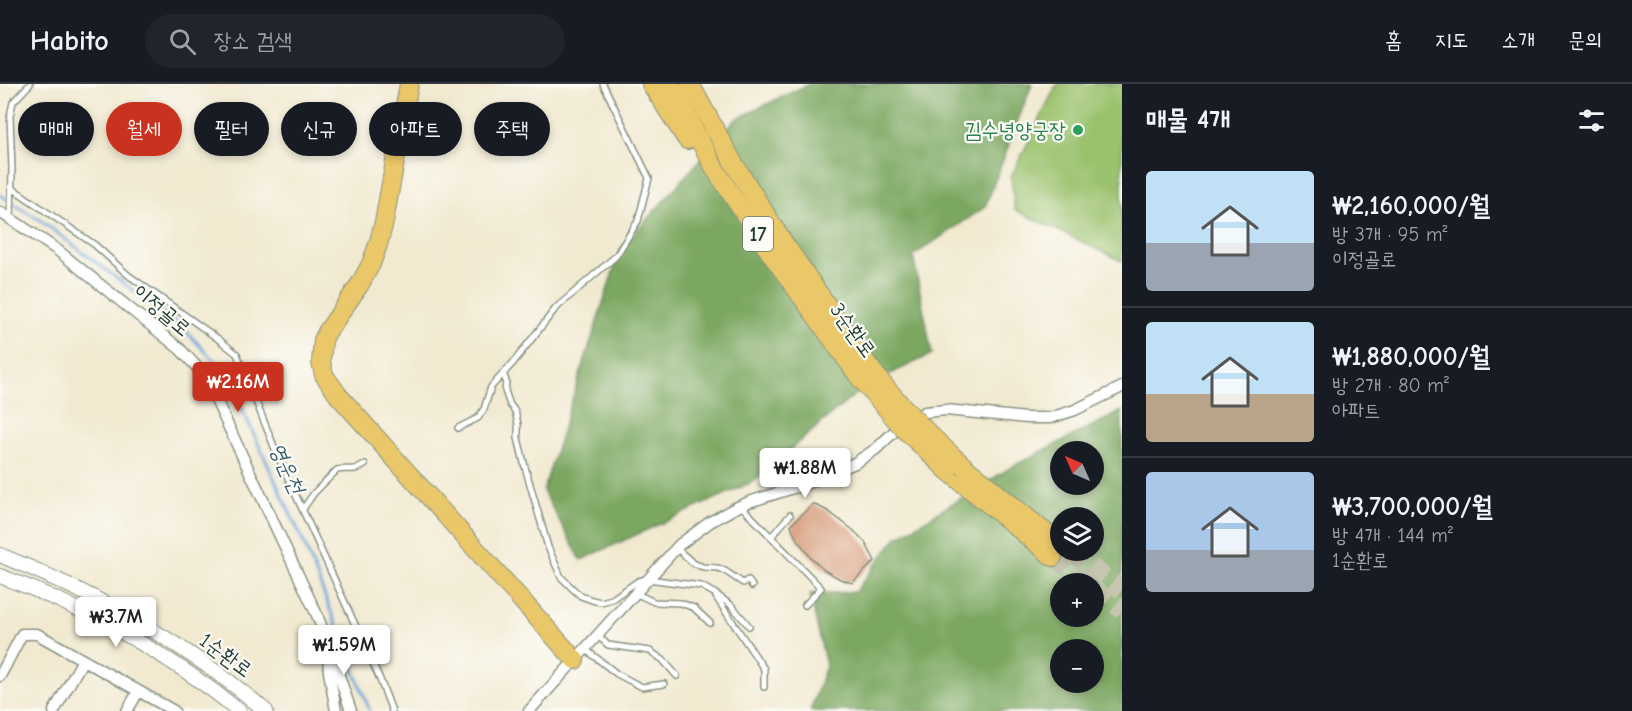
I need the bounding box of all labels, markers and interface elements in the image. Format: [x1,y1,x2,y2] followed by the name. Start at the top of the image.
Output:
[145,14,565,68] search box
[30,25,109,57] text: Habito
[166,25,199,58] icon: search
[214,28,292,54] text: 장소 검색
[1385,28,1402,52] text: 홈
[1435,28,1468,52] text: 지도
[1501,28,1535,52] text: 소개
[1568,28,1602,52] text: 문의
[18,102,94,156] chip: 매매
[106,102,182,156] chip: 월세
[194,102,269,156] chip: 필터
[281,102,357,156] chip: 신규
[369,102,462,156] chip: 아파트
[474,102,550,156] chip: 주택
[1575,104,1608,137] icon: filters
[1146,105,1230,135] text: 매물 4개
[965,118,1066,142] place label: 김수녕양궁장
[1071,123,1085,137] marker: 김수녕양궁장
[1332,191,1490,221] text: ₩2,160,000/월
[1194,195,1266,267] icon: home
[743,217,773,251] road number: 17
[1332,223,1448,246] text: 방 3개 · 95 m²
[1332,248,1396,271] text: 이정골로
[128,279,196,341] street label: 이정골로
[825,298,881,362] street label: 3순환로
[1332,342,1490,372] text: ₩1,880,000/월
[1194,346,1266,418] icon: home
[189,362,287,413] pin: ₩2.16M
[207,370,269,393] text: ₩2.16M
[1332,374,1449,397] text: 방 2개 · 80 m²
[1332,399,1380,422] text: 아파트
[264,438,311,500] water label: 영운천
[1050,441,1104,495] north arrow
[1050,441,1104,693] map controls
[756,448,854,499] pin: ₩1.88M
[774,456,836,479] text: ₩1.88M
[1332,492,1492,522] text: ₩3,700,000/월
[1194,496,1266,568] icon: home
[1050,507,1104,561] button: layers
[1332,524,1453,547] text: 방 4개 · 144 m²
[1332,549,1388,572] text: 1순환로
[1050,573,1104,627] button: +
[74,597,158,648] pin: ₩3.7M
[89,605,143,628] text: ₩3.7M
[295,625,393,676] pin: ₩1.59M
[195,628,257,682] street label: 1순환로
[312,633,376,656] text: ₩1.59M
[1050,639,1104,693] button: −

